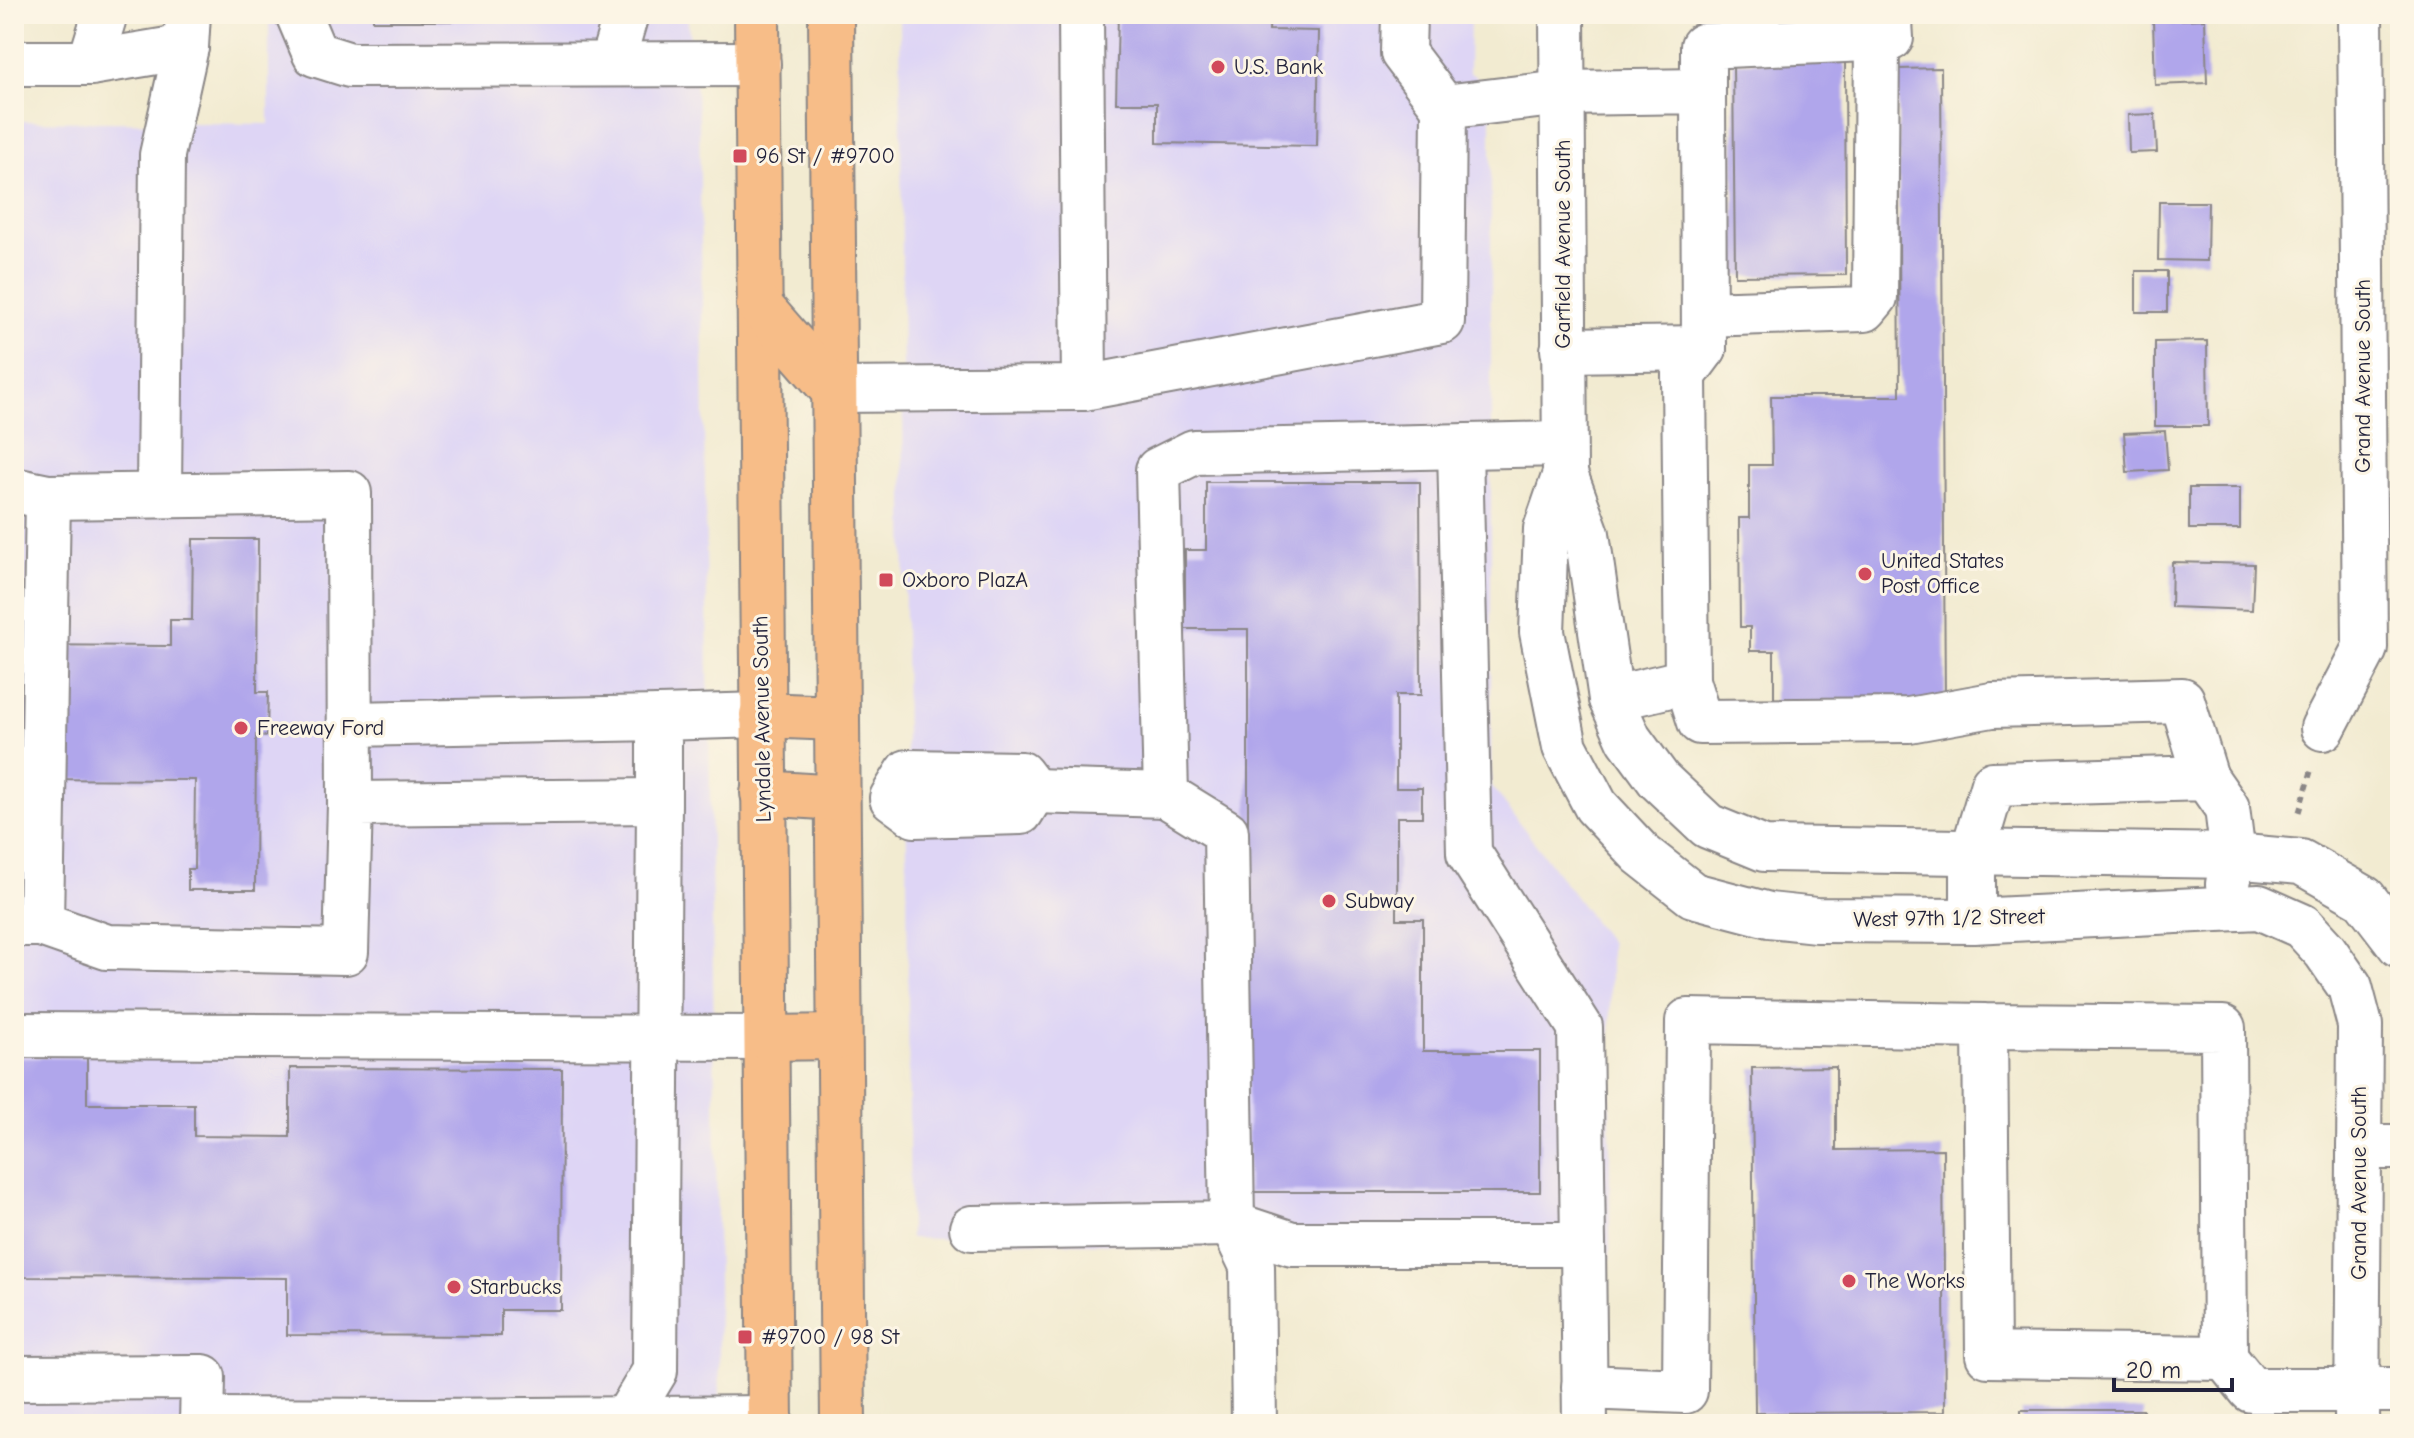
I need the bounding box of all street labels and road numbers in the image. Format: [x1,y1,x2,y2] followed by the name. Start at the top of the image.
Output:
[1550,139,1576,349] street label: Garfield Avenue South
[2350,279,2376,473] street label: Grand Avenue South
[747,615,777,823] street label: Lyndale Avenue South
[1853,903,2045,933] street label: West 97th 1/2 Street
[2346,1086,2372,1280] street label: Grand Avenue South

